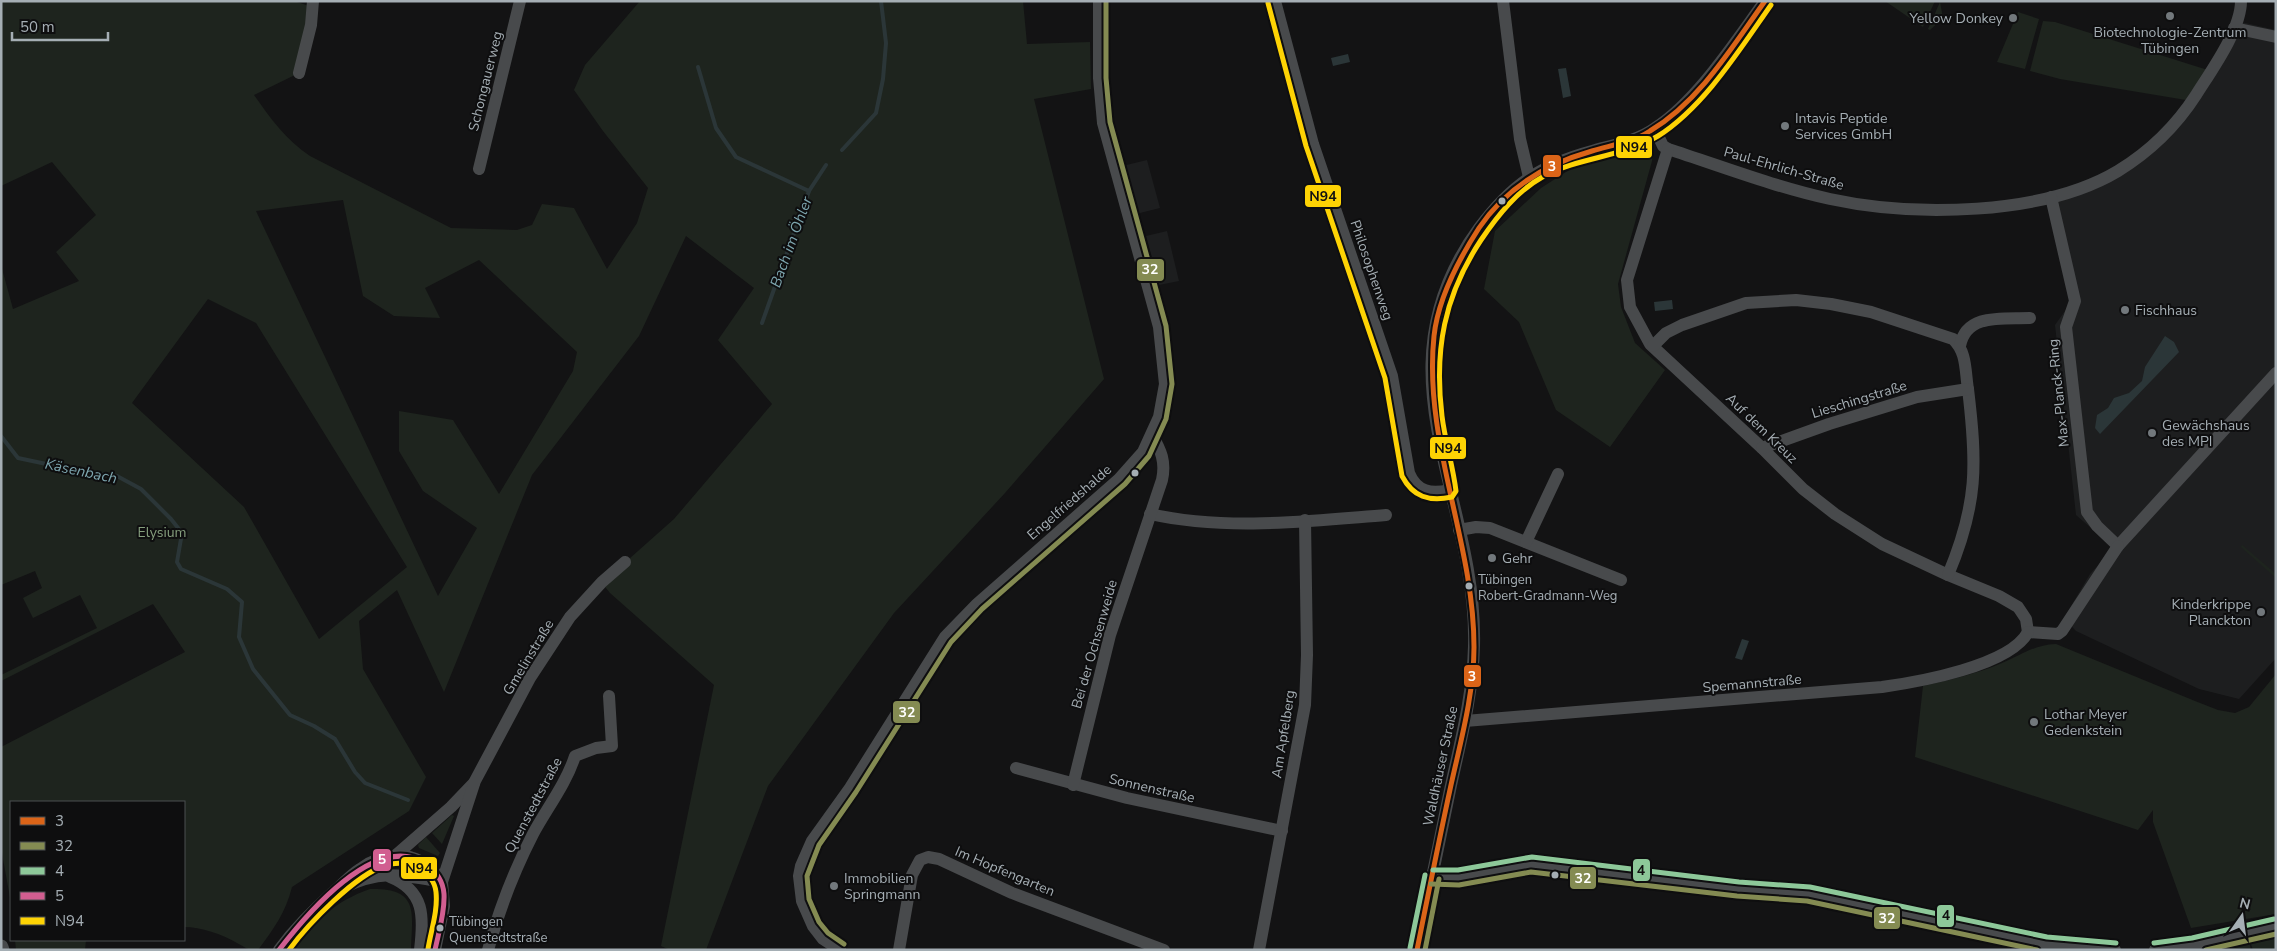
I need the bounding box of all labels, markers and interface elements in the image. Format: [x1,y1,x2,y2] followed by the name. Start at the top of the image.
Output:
[1909,9,2004,28] place label: Yellow Donkey
[12,10,109,42] scale bar
[2164,10,2176,22] marker: Biotechnologie-Zentrum Tübingen
[2007,12,2019,24] marker: Yellow Donkey
[20,17,55,37] text: 50 m
[2094,23,2246,58] place label: Biotechnologie-Zentrum Tübingen
[464,29,507,133] street label: Schongauerweg
[1795,109,1892,144] place label: Intavis Peptide Services GmbH
[1779,120,1791,132] marker: Intavis Peptide Services GmbH
[1615,135,1653,159] line badge: N94
[1620,138,1648,157] text: N94
[1722,142,1846,195] street label: Paul-Ehrlich-Straße
[1542,154,1562,178] line badge: 3
[1548,157,1556,176] text: 3
[1304,184,1342,208] line badge: N94
[1309,187,1337,206] text: N94
[765,193,817,290] water label: Bach im Öhler
[1497,196,1507,206] unlabelled marker
[1345,217,1398,323] street label: Philosophenweg
[1136,258,1165,282] line badge: 32
[1142,260,1158,279] text: 32
[2135,301,2197,320] place label: Fischhaus
[2119,304,2131,316] marker: Fischhaus
[2043,338,2074,448] street label: Max-Planck-Ring
[1809,376,1909,423] street label: Lieschingstraße
[1722,389,1802,468] street label: Auf dem Kreuz
[2162,416,2250,451] place label: Gewächshaus des MPI
[2146,427,2158,439] marker: Gewächshaus des MPI
[1429,436,1467,460] line badge: N94
[1434,439,1462,458] text: N94
[43,454,119,488] water label: Käsenbach
[1023,460,1116,544] street label: Engelfriedshalde
[1130,468,1140,478] unlabelled marker
[137,523,187,542] park label: Elysium
[1502,549,1533,568] place label: Gehr
[1486,552,1498,564] marker: Gehr
[1478,571,1617,605] place label: Tübingen Robert-Gradmann-Weg
[1067,577,1122,711] street label: Bei der Ochsenweide
[1464,581,1474,591] marker: Tübingen Robert-Gradmann-Weg
[2171,595,2251,630] place label: Kinderkrippe Planckton
[2255,606,2267,618] marker: Kinderkrippe Planckton
[498,616,558,699] street label: Gmelinstraße
[1463,664,1482,688] line badge: 3
[1468,667,1476,686] text: 3
[1702,670,1802,697] street label: Spemannstraße
[1267,689,1300,779] street label: Am Apfelberg
[892,700,921,724] line badge: 32
[899,703,915,722] text: 32
[1418,704,1462,828] street label: Waldhäuser Straße
[2044,705,2127,740] place label: Lothar Meyer Gedenkstein
[2028,716,2040,728] marker: Lothar Meyer Gedenkstein
[500,754,567,856] street label: Quenstedtstraße
[1107,769,1197,808] street label: Sonnenstraße
[10,801,185,941] legend
[55,811,64,831] text: 3
[55,836,73,856] text: 32
[952,842,1058,901] street label: Im Hopfengarten
[372,848,392,872] line badge: 5
[378,850,386,869] text: 5
[400,856,438,880] line badge: N94
[1632,858,1651,882] line badge: 4
[405,859,433,878] text: N94
[55,861,64,881] text: 4
[1637,861,1646,880] text: 4
[1569,866,1597,890] line badge: 32
[844,869,921,904] place label: Immobilien Springmann
[1575,869,1591,888] text: 32
[1550,870,1560,880] unlabelled marker
[828,880,840,892] marker: Immobilien Springmann
[55,886,64,906] text: 5
[2217,891,2267,941] north arrow
[2238,893,2252,914] text: N
[1936,904,1955,928] line badge: 4
[1873,906,1901,930] line badge: 32
[1942,906,1951,925] text: 4
[1879,909,1895,928] text: 32
[55,911,84,931] text: N94
[449,913,547,947] place label: Tübingen Quenstedtstraße
[435,923,445,933] marker: Tübingen Quenstedtstraße

